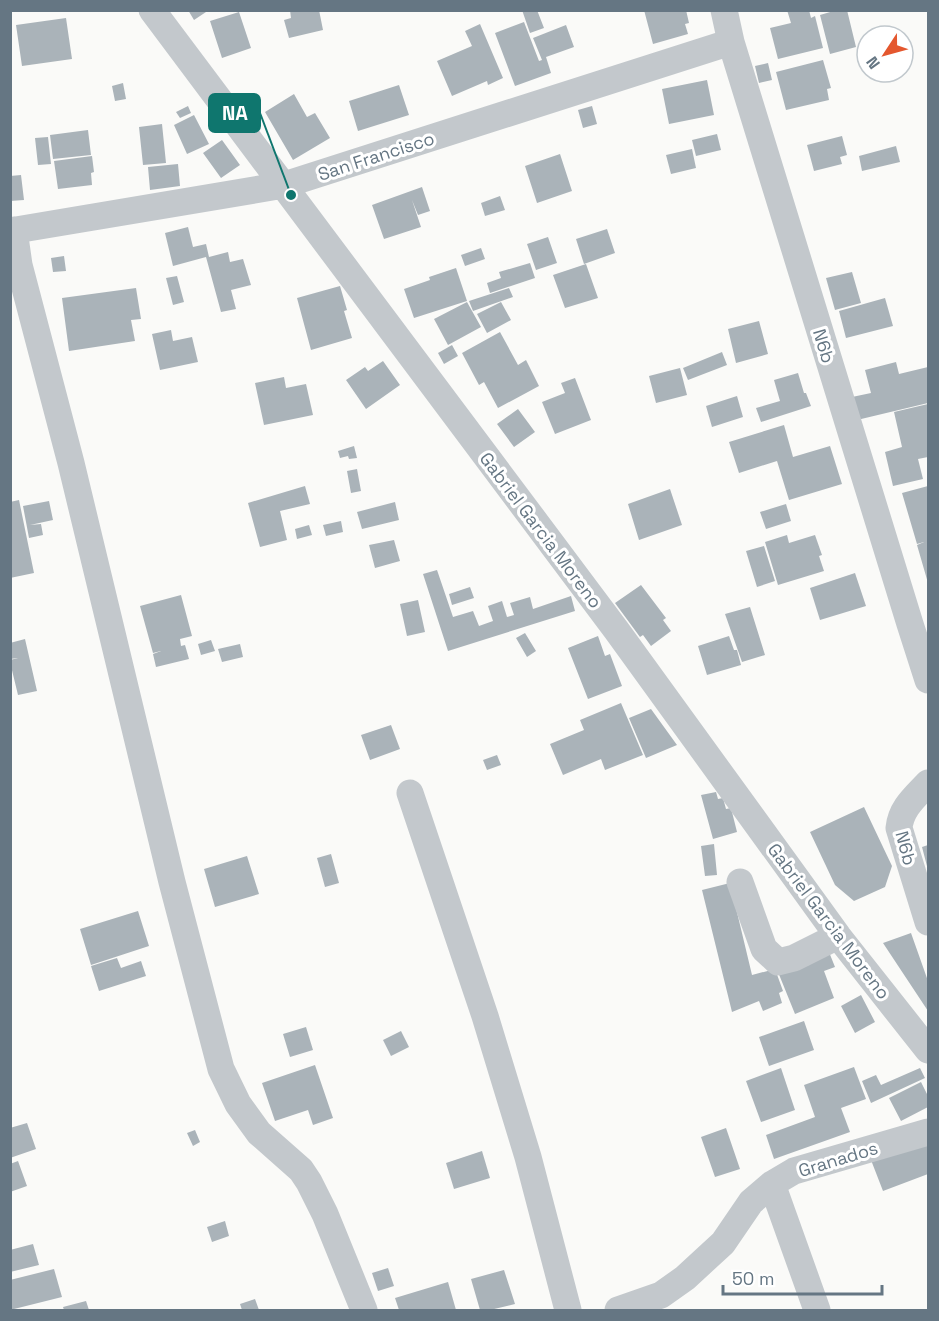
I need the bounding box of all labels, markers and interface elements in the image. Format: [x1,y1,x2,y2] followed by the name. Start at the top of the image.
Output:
[855,24,915,84] north arrow
[862,52,885,73] text: N
[209,94,260,132] callout: NA
[222,100,248,126] text: NA
[315,126,437,186] street label: San Francisco
[808,326,840,366] street label: N6b
[475,447,607,613] street label: Gabriel Garcia Moreno
[890,828,922,868] street label: N6b
[763,838,895,1004] street label: Gabriel Garcia Moreno
[795,1136,881,1182] street label: Granados
[723,1258,882,1296] scale bar
[732,1267,774,1290] text: 50 m

